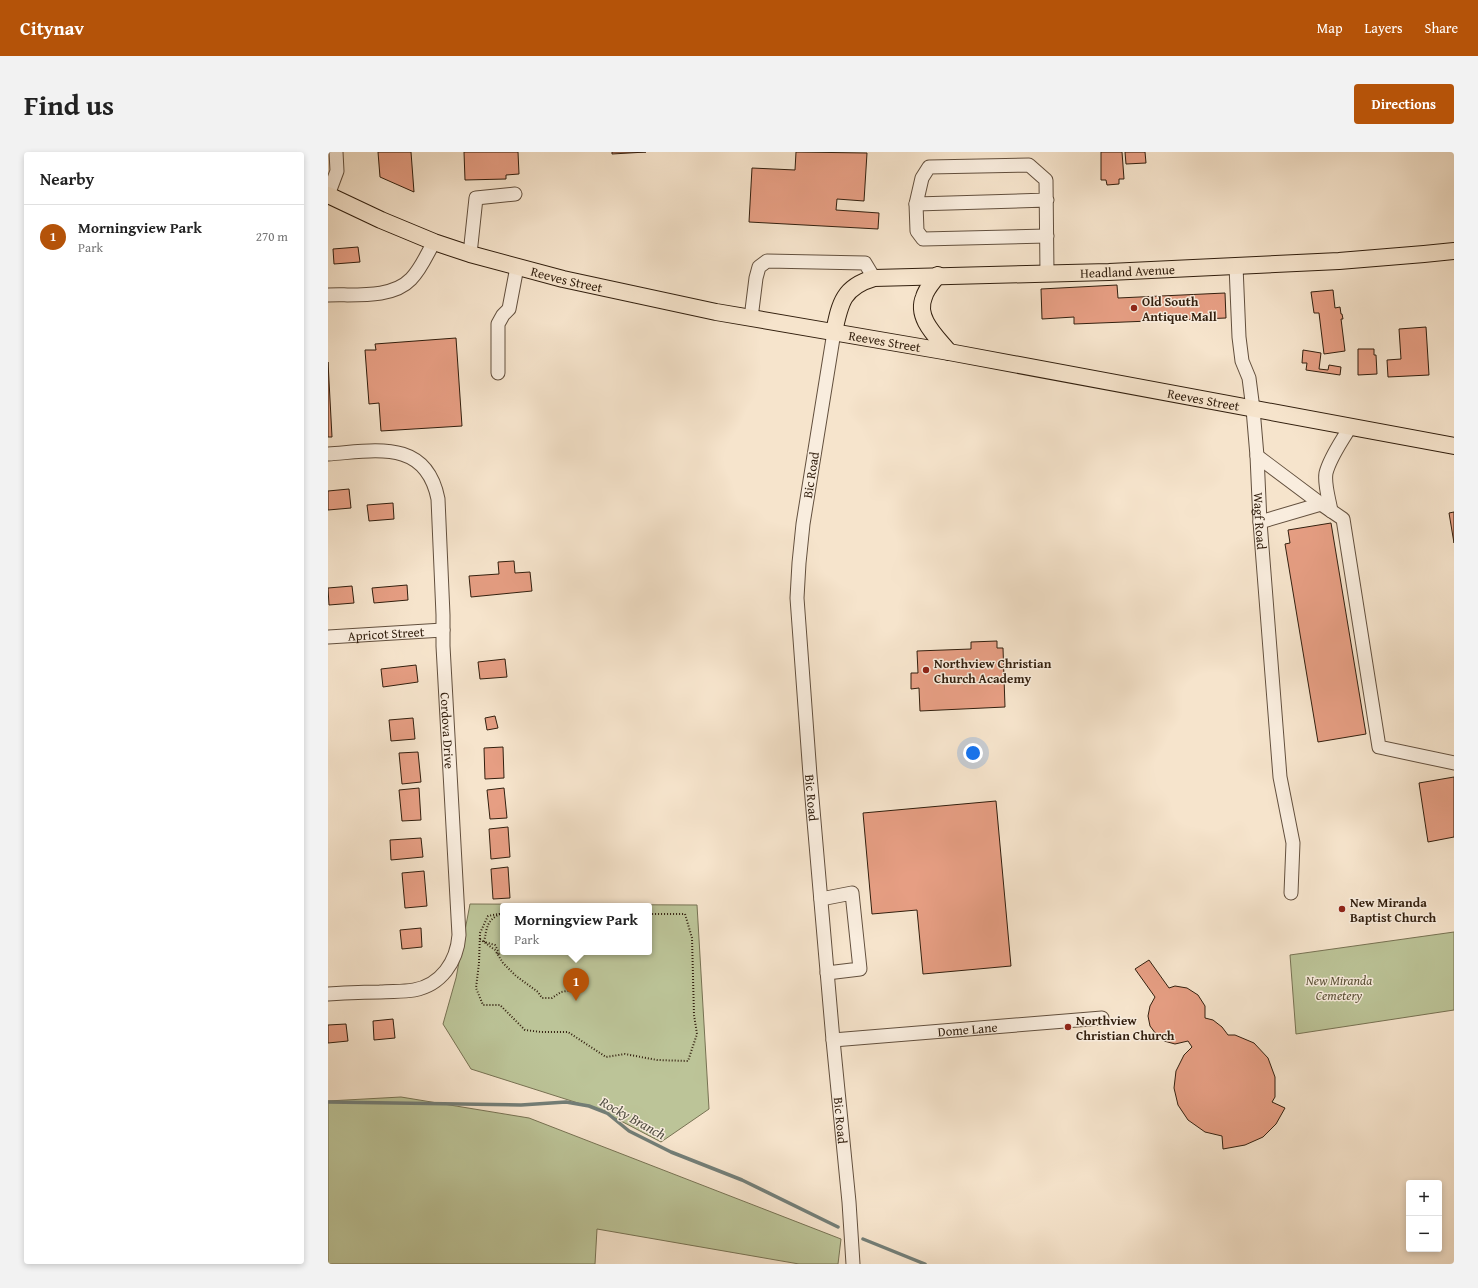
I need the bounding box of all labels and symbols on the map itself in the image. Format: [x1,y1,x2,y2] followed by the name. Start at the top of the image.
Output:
[1080,259,1175,282] street label: Headland Avenue
[529,261,605,297] street label: Reeves Street
[1142,292,1217,326] place label: Old South Antique Mall
[1129,303,1139,313] marker: Old South Antique Mall
[847,325,923,357] street label: Reeves Street
[1166,383,1241,415] street label: Reeves Street
[798,450,824,500] street label: Bic Road
[1249,492,1272,550] street label: Wagf Road
[347,622,425,645] street label: Apricot Street
[934,654,1052,688] place label: Northview Christian Church Academy
[921,665,931,675] marker: Northview Christian Church Academy
[436,692,459,769] street label: Cordova Drive
[963,743,983,763] your location
[800,774,823,822] street label: Bic Road
[1350,893,1436,927] place label: New Miranda Baptist Church
[1337,904,1347,914] marker: New Miranda Baptist Church
[563,968,589,1001] pin: 1
[1306,971,1372,1005] park label: New Miranda Cemetery
[1076,1011,1175,1045] place label: Northview Christian Church
[937,1017,998,1041] street label: Dome Lane
[1063,1022,1073,1032] marker: Northview Christian Church
[596,1091,670,1144] water label: Rocky Branch
[829,1096,853,1145] street label: Bic Road

